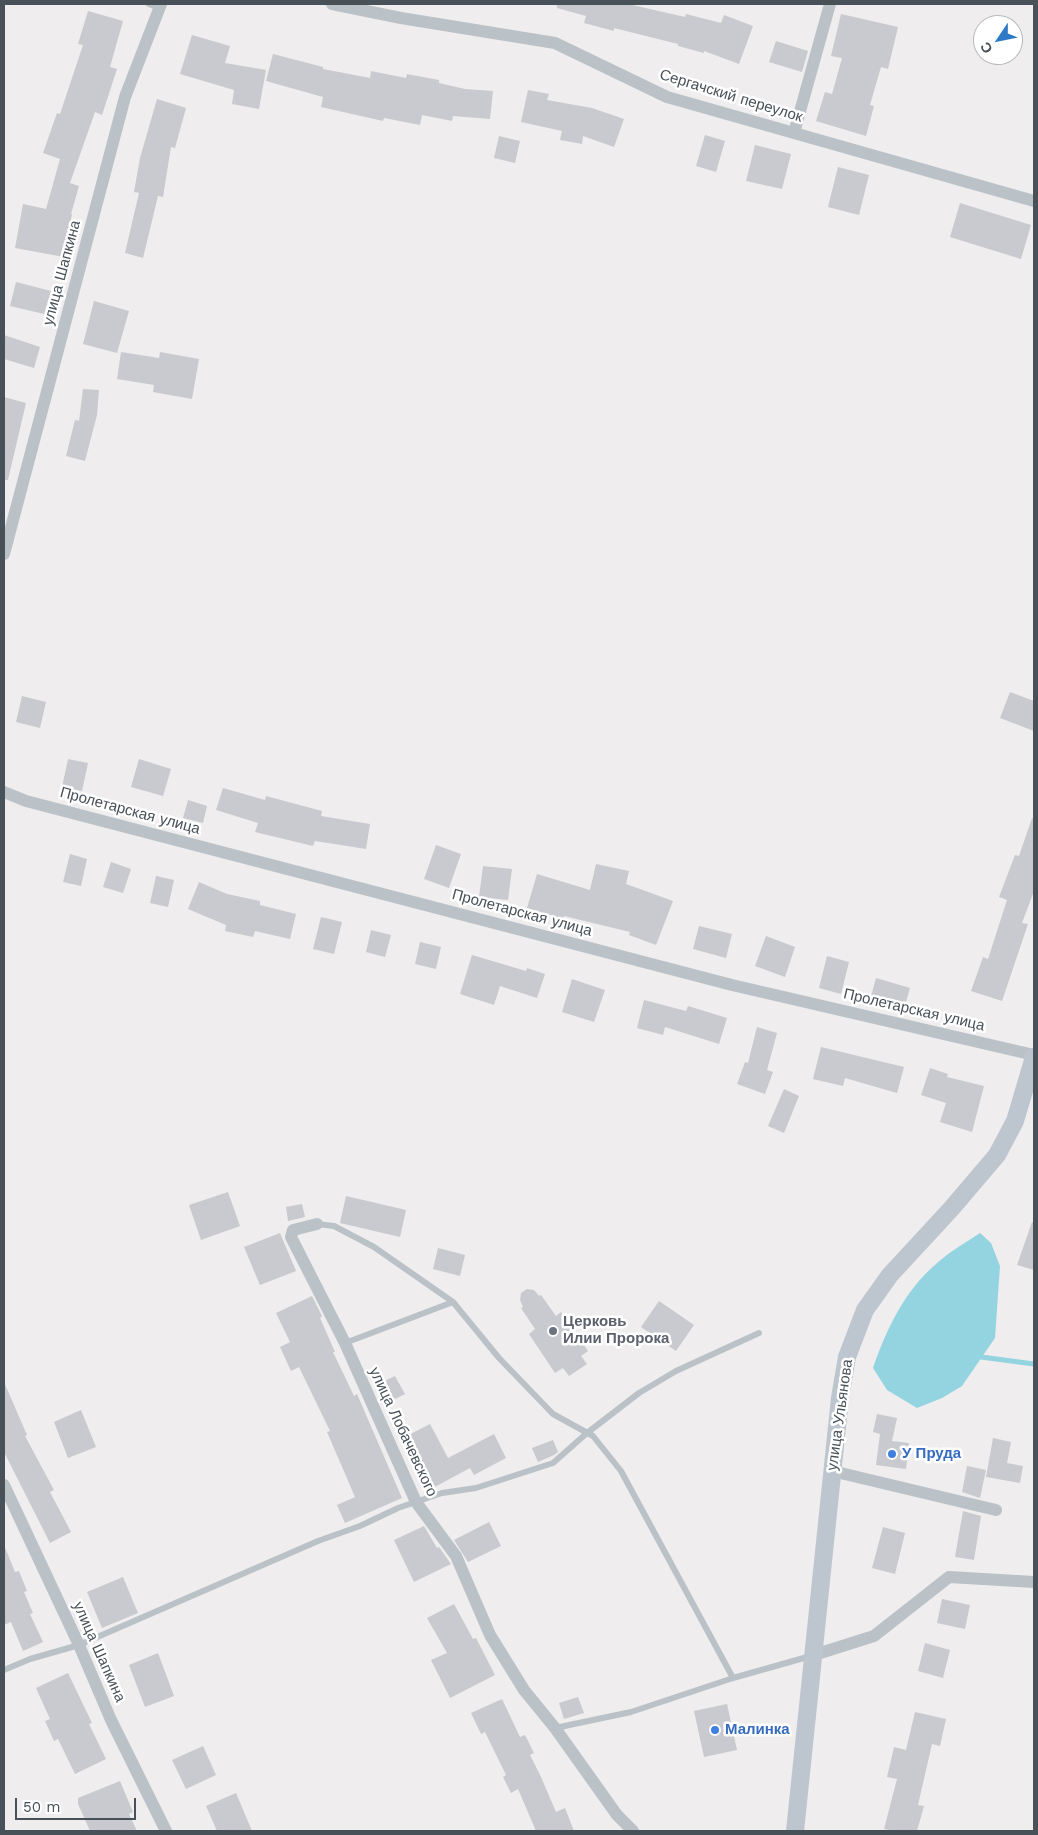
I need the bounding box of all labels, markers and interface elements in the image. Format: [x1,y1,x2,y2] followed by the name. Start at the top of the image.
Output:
[973,15,1023,65] north arrow
[977,39,996,56] text: С
[657,66,805,126] street label: Сергачский переулок
[39,218,85,328] street label: улица Шапкина
[58,784,202,838] street label: Пролетарская улица
[450,886,594,940] street label: Пролетарская улица
[842,985,986,1035] street label: Пролетарская улица
[563,1313,669,1348] place label: Церковь Илии Пророка
[547,1325,559,1337] marker: Церковь Илии Пророка
[823,1358,857,1472] street label: улица Ульянова
[365,1364,441,1500] street label: улица Лобачевского
[902,1445,961,1463] place label: У Пруда
[886,1448,898,1460] marker: У Пруда
[69,1599,129,1705] street label: улица Шапкина
[725,1721,790,1739] place label: Малинка
[709,1724,721,1736] marker: Малинка
[18,1788,139,1820] scale bar
[23,1798,60,1816] text: 50 m

